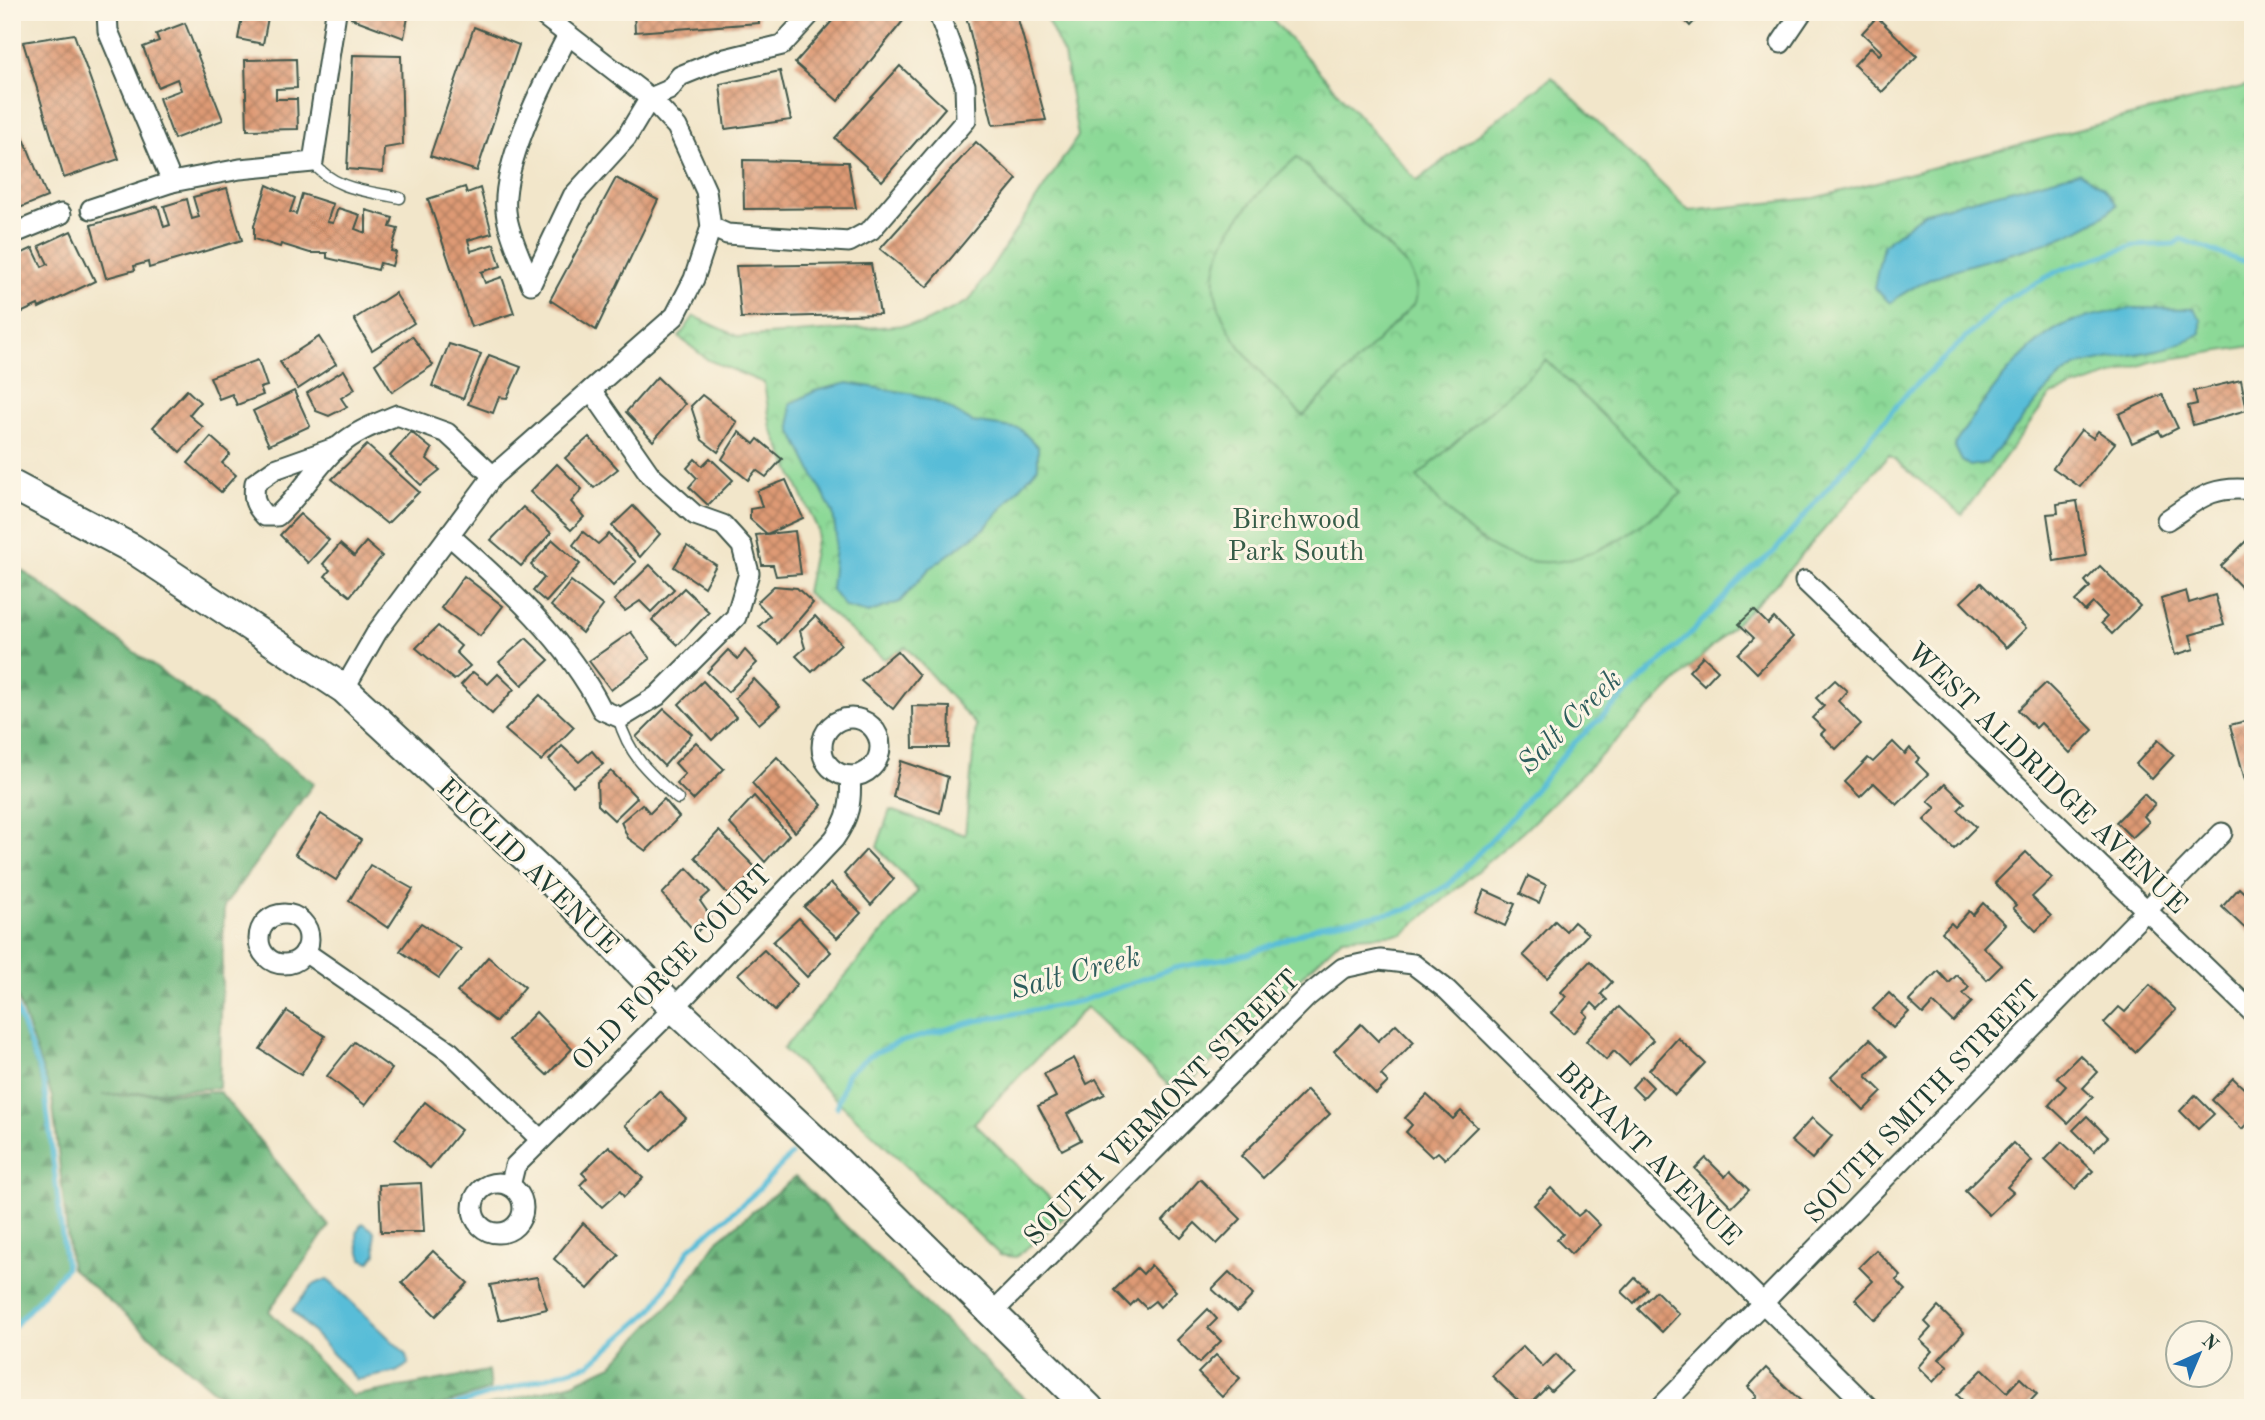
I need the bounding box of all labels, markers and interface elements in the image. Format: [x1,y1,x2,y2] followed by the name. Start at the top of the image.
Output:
[1228,507,1364,567] park label: Birchwood Park South
[1901,638,2191,920] street label: WEST ALDRIDGE AVENUE
[1513,665,1628,780] water label: Salt Creek
[431,774,623,960] street label: EUCLID AVENUE
[568,861,778,1077] street label: OLD FORGE COURT
[1007,942,1144,1006] water label: Salt Creek
[1020,966,1306,1252] street label: SOUTH VERMONT STREET
[1800,976,2046,1230] street label: SOUTH SMITH STREET
[1551,1058,1745,1252] street label: BRYANT AVENUE
[2164,1318,2234,1388] north arrow
[2197,1332,2221,1356] text: N

